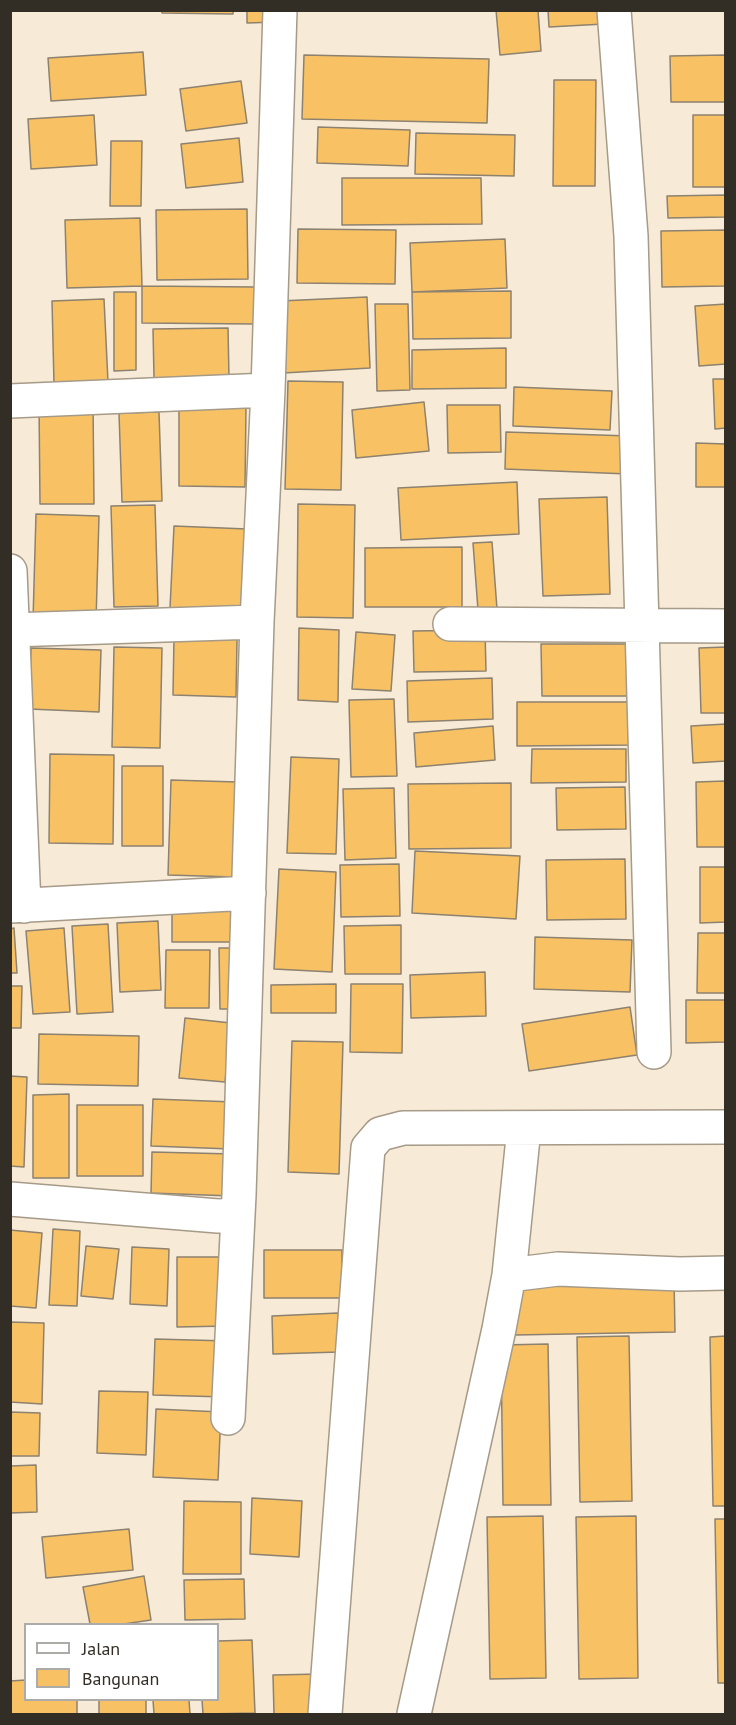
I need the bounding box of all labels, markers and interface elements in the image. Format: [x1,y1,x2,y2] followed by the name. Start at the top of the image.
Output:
[24,1623,219,1701] legend
[82,1637,120,1660] text: Jalan
[82,1667,159,1690] text: Bangunan

